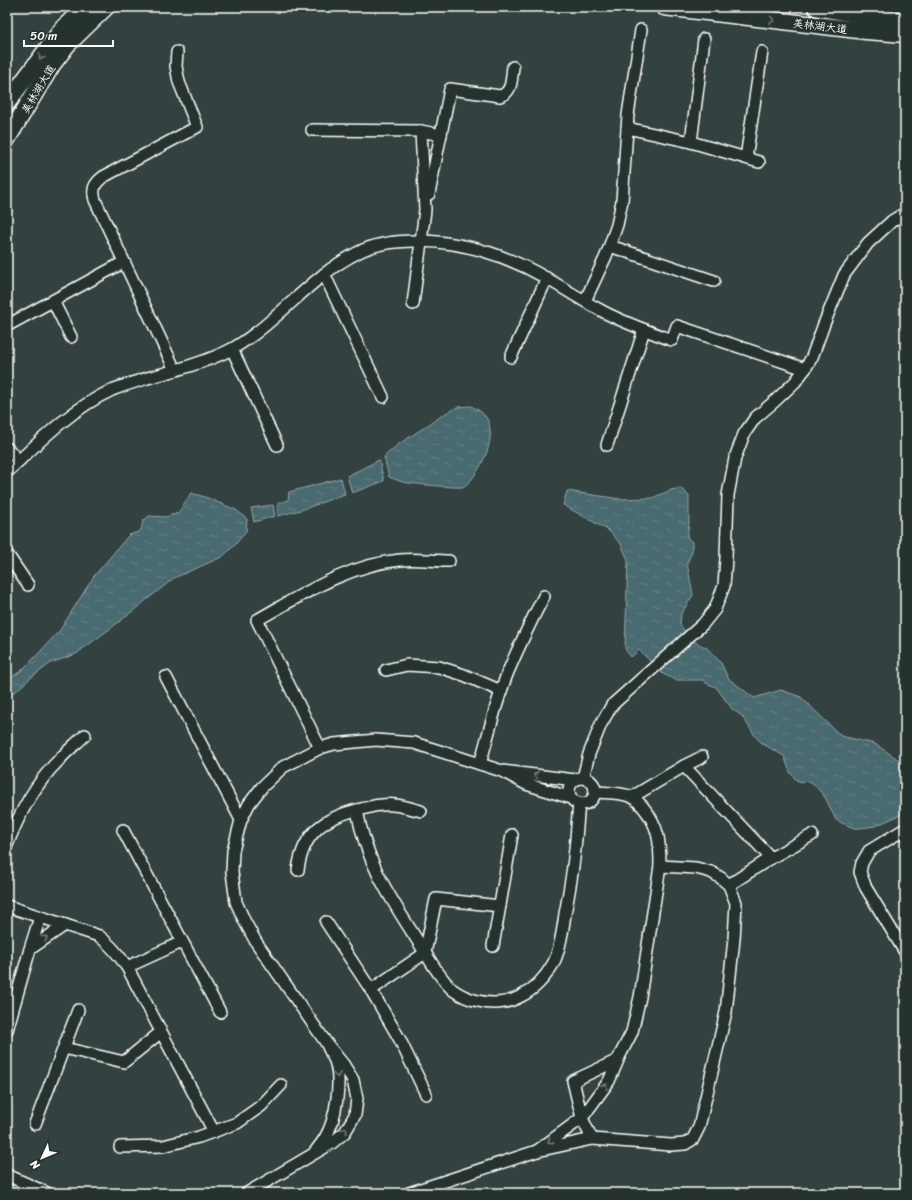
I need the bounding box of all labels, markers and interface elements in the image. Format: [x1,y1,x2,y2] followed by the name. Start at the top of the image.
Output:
[791,14,848,39] street label: 美林湖大道
[769,16,775,25] one-way arrow
[24,22,113,48] scale bar
[30,25,57,47] text: 50 m
[38,53,45,60] one-way arrow
[16,61,61,118] street label: 美林湖大道
[533,771,539,780] one-way arrow
[41,935,48,943] one-way arrow
[332,1072,341,1078] one-way arrow
[600,1083,608,1090] one-way arrow
[340,1128,347,1135] one-way arrow
[548,1136,555,1143] one-way arrow
[22,1138,62,1178] north arrow
[25,1155,45,1175] text: N

